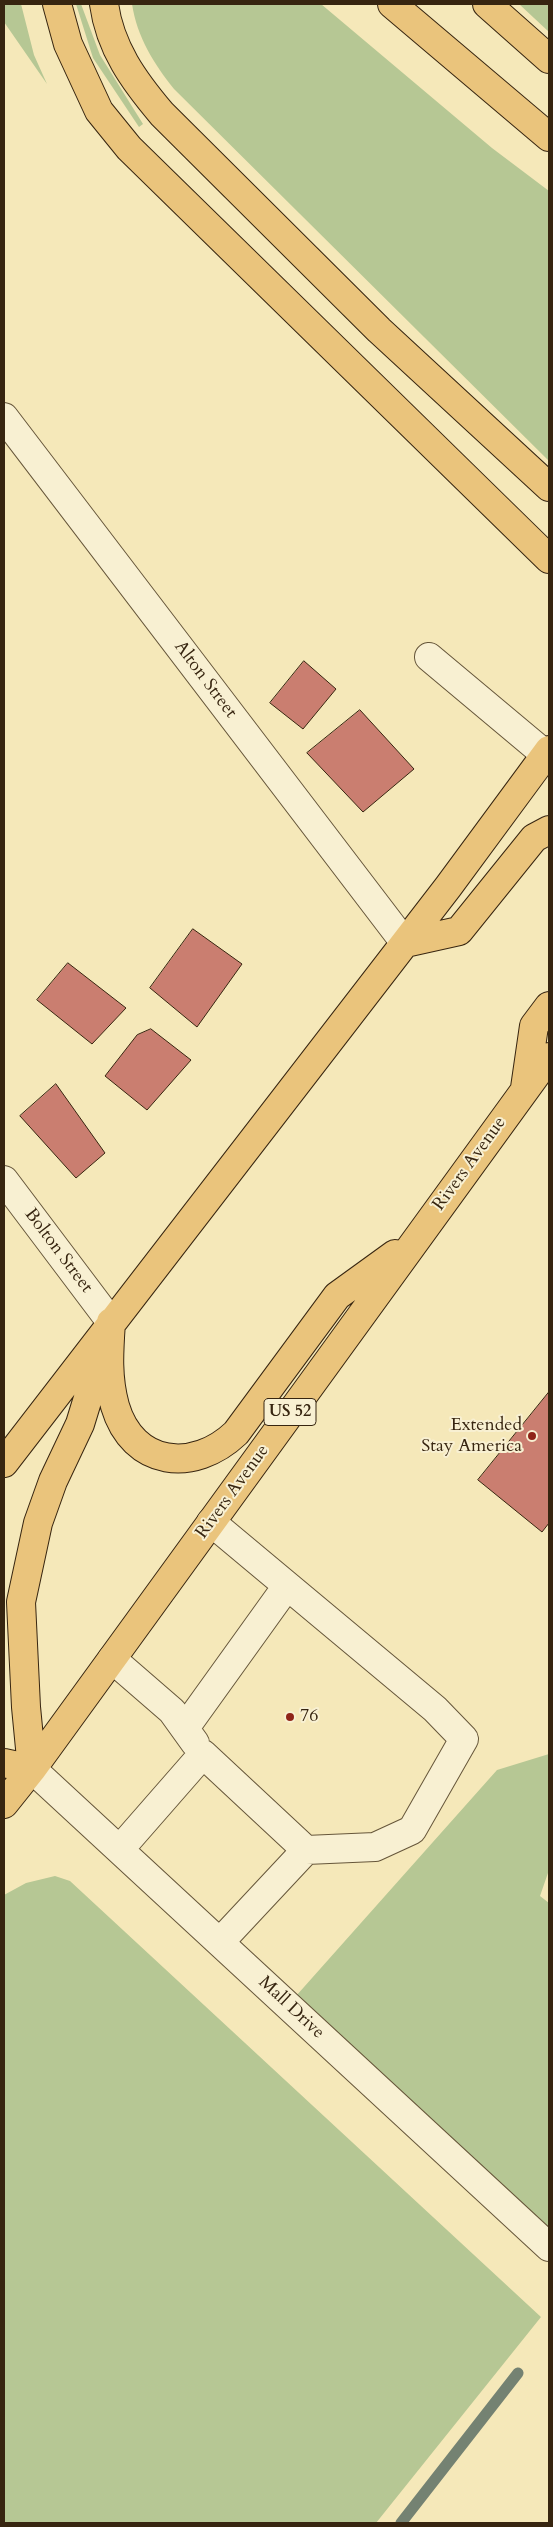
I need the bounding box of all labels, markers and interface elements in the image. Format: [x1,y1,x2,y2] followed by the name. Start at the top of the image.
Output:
[169,637,241,723] street label: Alton Street
[429,1113,511,1215] street label: Rivers Avenue
[19,1204,97,1298] street label: Bolton Street
[264,1398,316,1425] road number: US 52
[421,1415,522,1458] place label: Extended Stay America
[526,1430,538,1442] marker: Extended Stay America
[192,1441,274,1543] street label: Rivers Avenue
[300,1706,318,1728] place label: 76
[284,1711,296,1723] marker: 76
[254,1972,328,2044] street label: Mall Drive

